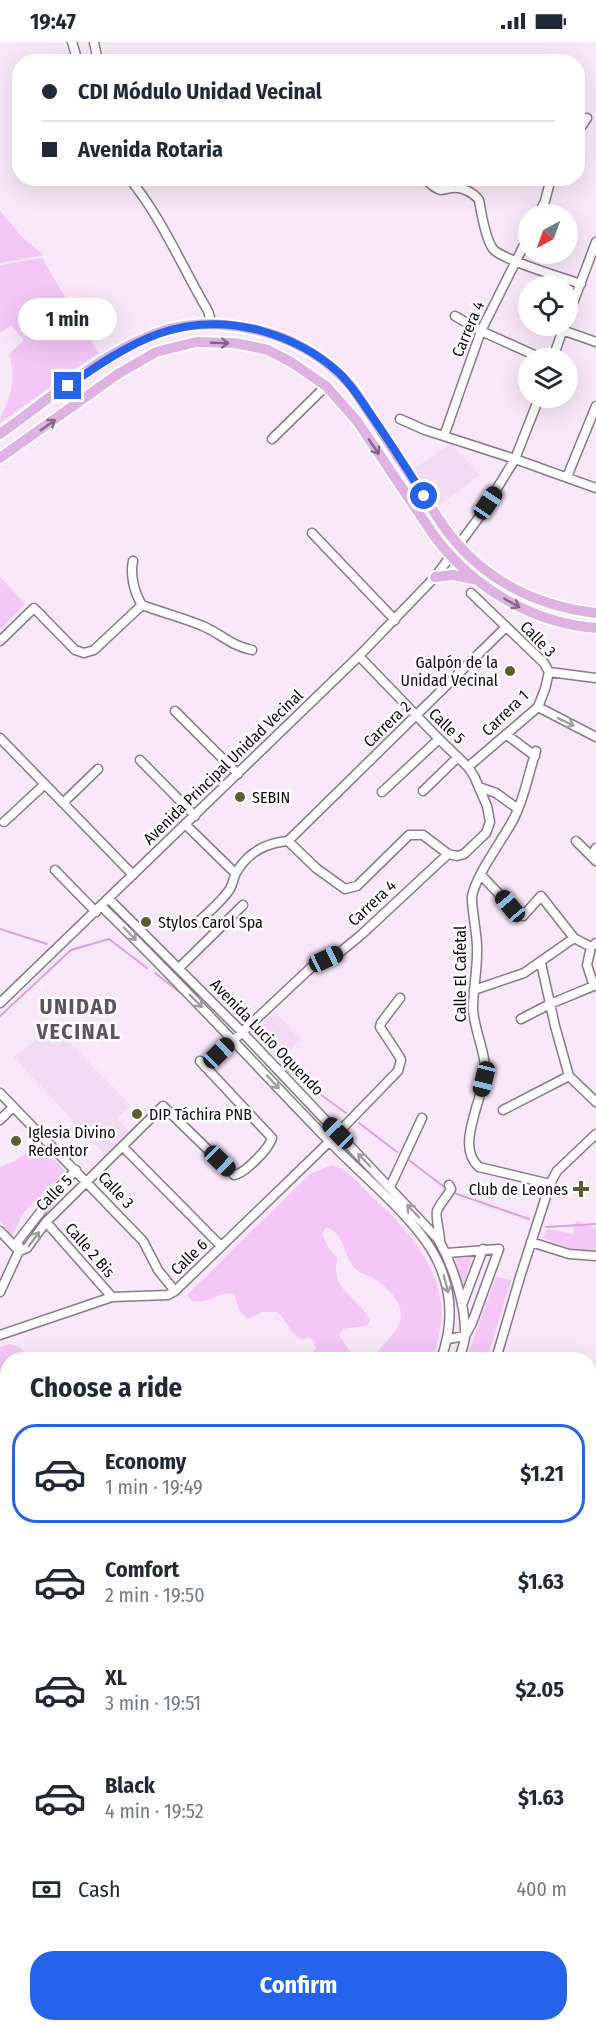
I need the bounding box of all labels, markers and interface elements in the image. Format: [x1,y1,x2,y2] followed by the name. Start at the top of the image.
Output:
[30,8,76,35] text: 19:47
[78,78,322,105] text: CDI Módulo Unidad Vecinal
[78,136,223,163] text: Avenida Rotaria
[518,204,578,264] north arrow
[518,204,578,408] map controls
[518,276,578,336] button: locate
[448,298,488,360] street label: Carrera 4
[19,299,118,341] callout: 1 min
[46,307,89,331] text: 1 min
[209,337,229,348] one-way arrow
[518,348,578,408] button: layers
[54,372,81,399] route end
[40,419,56,431] one-way arrow
[368,438,380,454] one-way arrow
[410,482,437,509] route start
[470,483,506,523] car
[503,598,521,609] one-way arrow
[516,617,560,661] street label: Calle 3
[401,653,498,690] place label: Galpón de la Unidad Vecinal
[503,664,517,678] marker: Galpón de la Unidad Vecinal
[139,686,307,848] street label: Avenida Principal Unidad Vecinal
[478,686,532,740] street label: Carrera 1
[359,697,415,751] street label: Carrera 2
[425,704,469,748] street label: Calle 5
[557,717,575,729] one-way arrow
[252,788,290,807] place label: SEBIN
[233,790,247,804] marker: SEBIN
[344,876,400,930] street label: Carrera 4
[492,886,528,926] car
[158,913,263,932] place label: Stylos Carol Spa
[139,915,153,929] marker: Stylos Carol Spa
[451,926,470,1022] street label: Calle El Cafetal
[123,927,137,942] one-way arrow
[306,943,346,975] car
[206,975,328,1099] street label: Avenida Lucio Oquendo
[36,993,121,1045] district label: UNIDAD VECINAL
[189,994,204,1009] one-way arrow
[200,1034,238,1072] car
[471,1059,497,1099] car
[266,1075,281,1090] one-way arrow
[149,1105,252,1124] place label: DIP Táchira PNB
[130,1107,144,1121] marker: DIP Táchira PNB
[319,1114,357,1152] car
[28,1123,116,1160] place label: Iglesia Divino Redentor
[9,1134,23,1148] marker: Iglesia Divino Redentor
[201,1142,239,1180] car
[357,1153,371,1168] one-way arrow
[94,1168,138,1212] street label: Calle 3
[32,1171,76,1215] street label: Calle 5
[469,1180,568,1199] place label: Club de Leones
[572,1180,590,1198] marker: Club de Leones
[406,1203,420,1218] one-way arrow
[61,1219,119,1281] street label: Calle 2 Bis
[28,1231,41,1247] one-way arrow
[167,1235,211,1279] street label: Calle 6
[440,1274,452,1293] one-way arrow
[30,1372,182,1404] text: Choose a ride
[33,1447,87,1501] icon: car
[105,1448,186,1475] text: Economy
[520,1460,564,1487] text: $1.21
[105,1475,203,1499] text: 1 min · 19:49
[33,1555,87,1609] icon: car
[105,1556,179,1583] text: Comfort
[518,1568,564,1595] text: $1.63
[105,1583,205,1607] text: 2 min · 19:50
[33,1663,87,1717] icon: car
[105,1664,127,1691] text: XL
[516,1676,564,1703] text: $2.05
[105,1691,201,1715] text: 3 min · 19:51
[33,1771,87,1825] icon: car
[105,1772,155,1799] text: Black
[518,1784,564,1811] text: $1.63
[105,1799,204,1823] text: 4 min · 19:52
[30,1873,63,1906] icon: cash
[78,1876,121,1903] text: Cash
[516,1877,567,1901] text: 400 m
[30,1951,567,2020] button: Confirm

